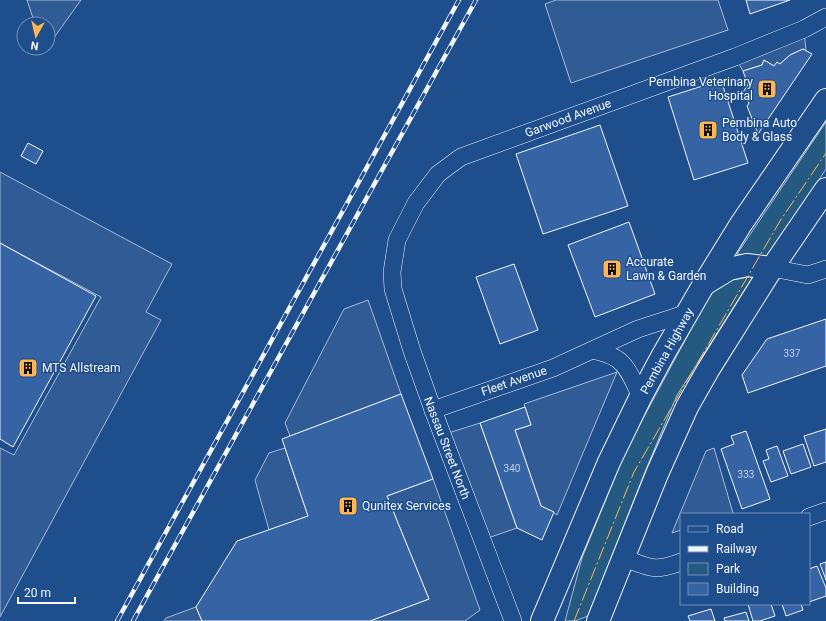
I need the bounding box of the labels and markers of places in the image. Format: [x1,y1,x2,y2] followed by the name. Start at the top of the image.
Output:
[649,75,753,103] place label: Pembina Veterinary Hospital
[756,78,778,100] building icon: Pembina Veterinary Hospital
[722,116,797,144] place label: Pembina Auto Body & Glass
[697,119,719,141] building icon: Pembina Auto Body & Glass
[626,255,706,283] place label: Accurate Lawn & Garden
[601,258,623,280] building icon: Accurate Lawn & Garden
[17,357,39,379] building icon: MTS Allstream
[42,361,121,375] place label: MTS Allstream
[337,495,359,517] building icon: Qunitex Services
[362,499,451,513] place label: Qunitex Services

